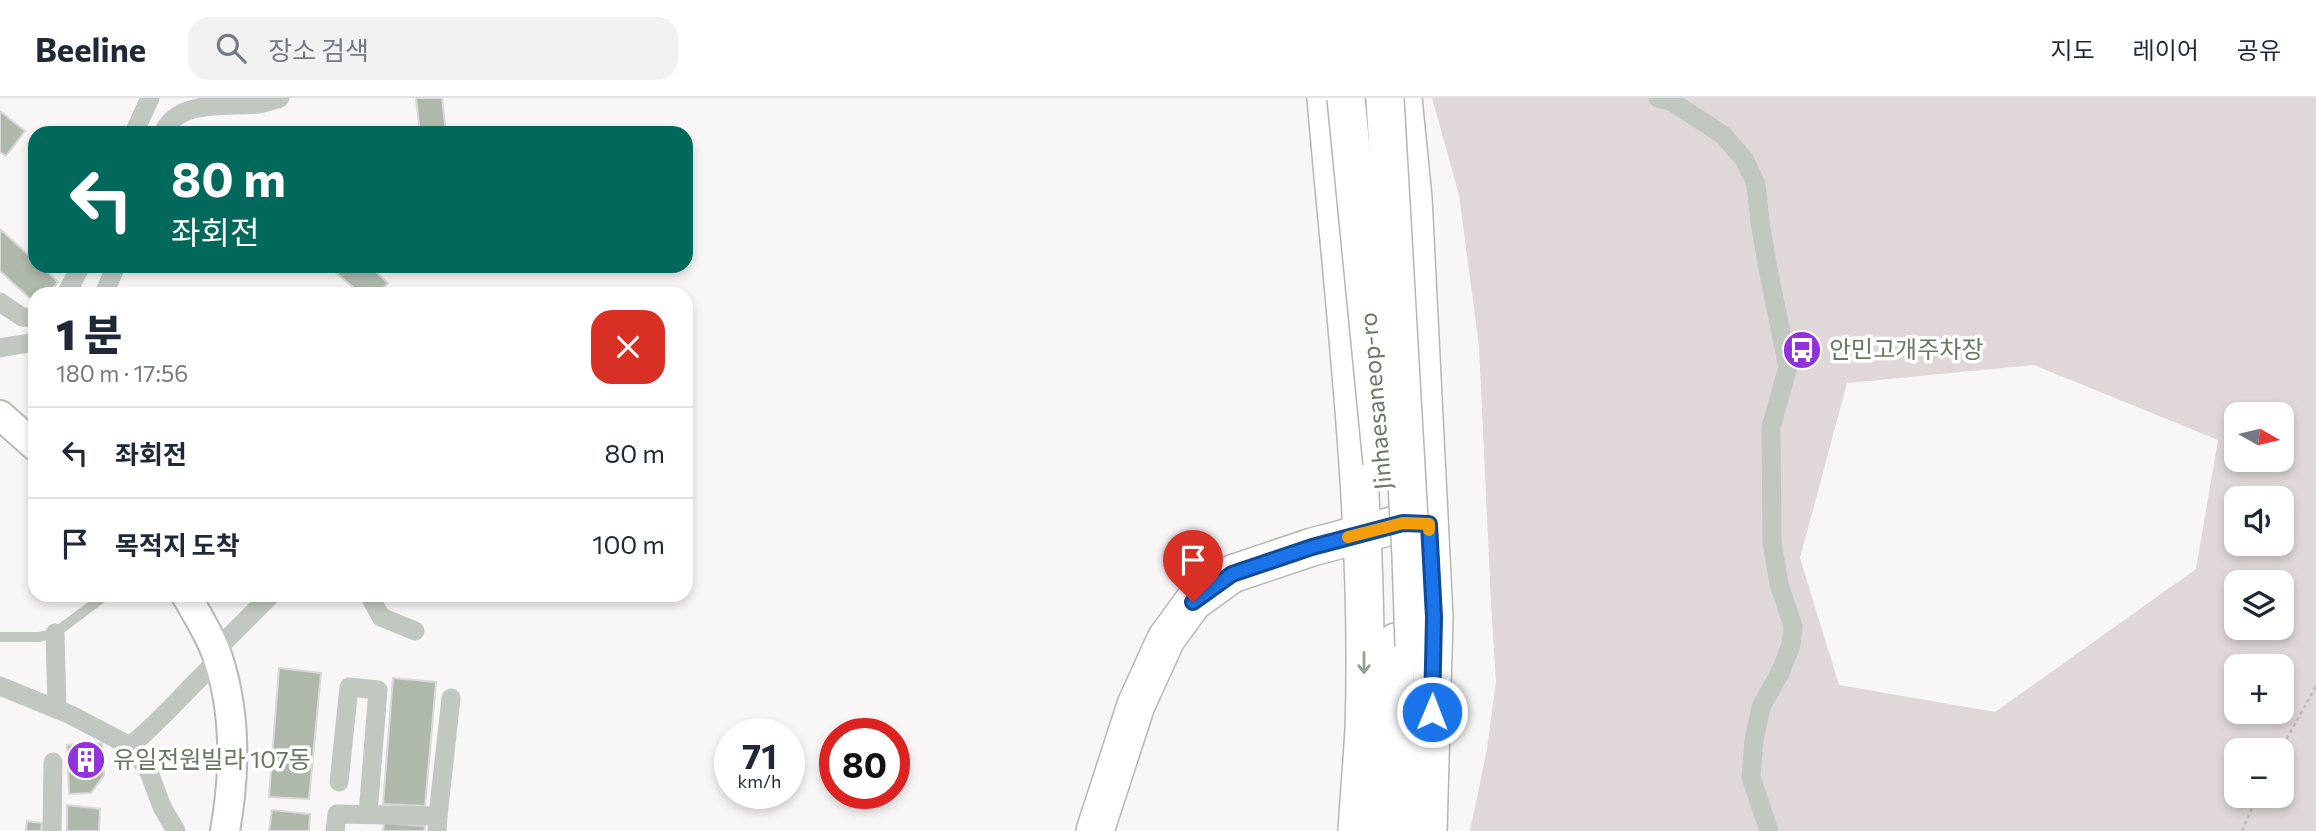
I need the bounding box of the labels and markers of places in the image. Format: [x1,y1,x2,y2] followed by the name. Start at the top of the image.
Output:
[1781,329,1823,371] bus stop icon: 안민고개주차장
[1829,334,1984,363] place label: 안민고개주차장
[1163,530,1223,602] pin
[65,739,107,781] building icon: 유일전원빌라 107동
[113,744,311,773] place label: 유일전원빌라 107동

